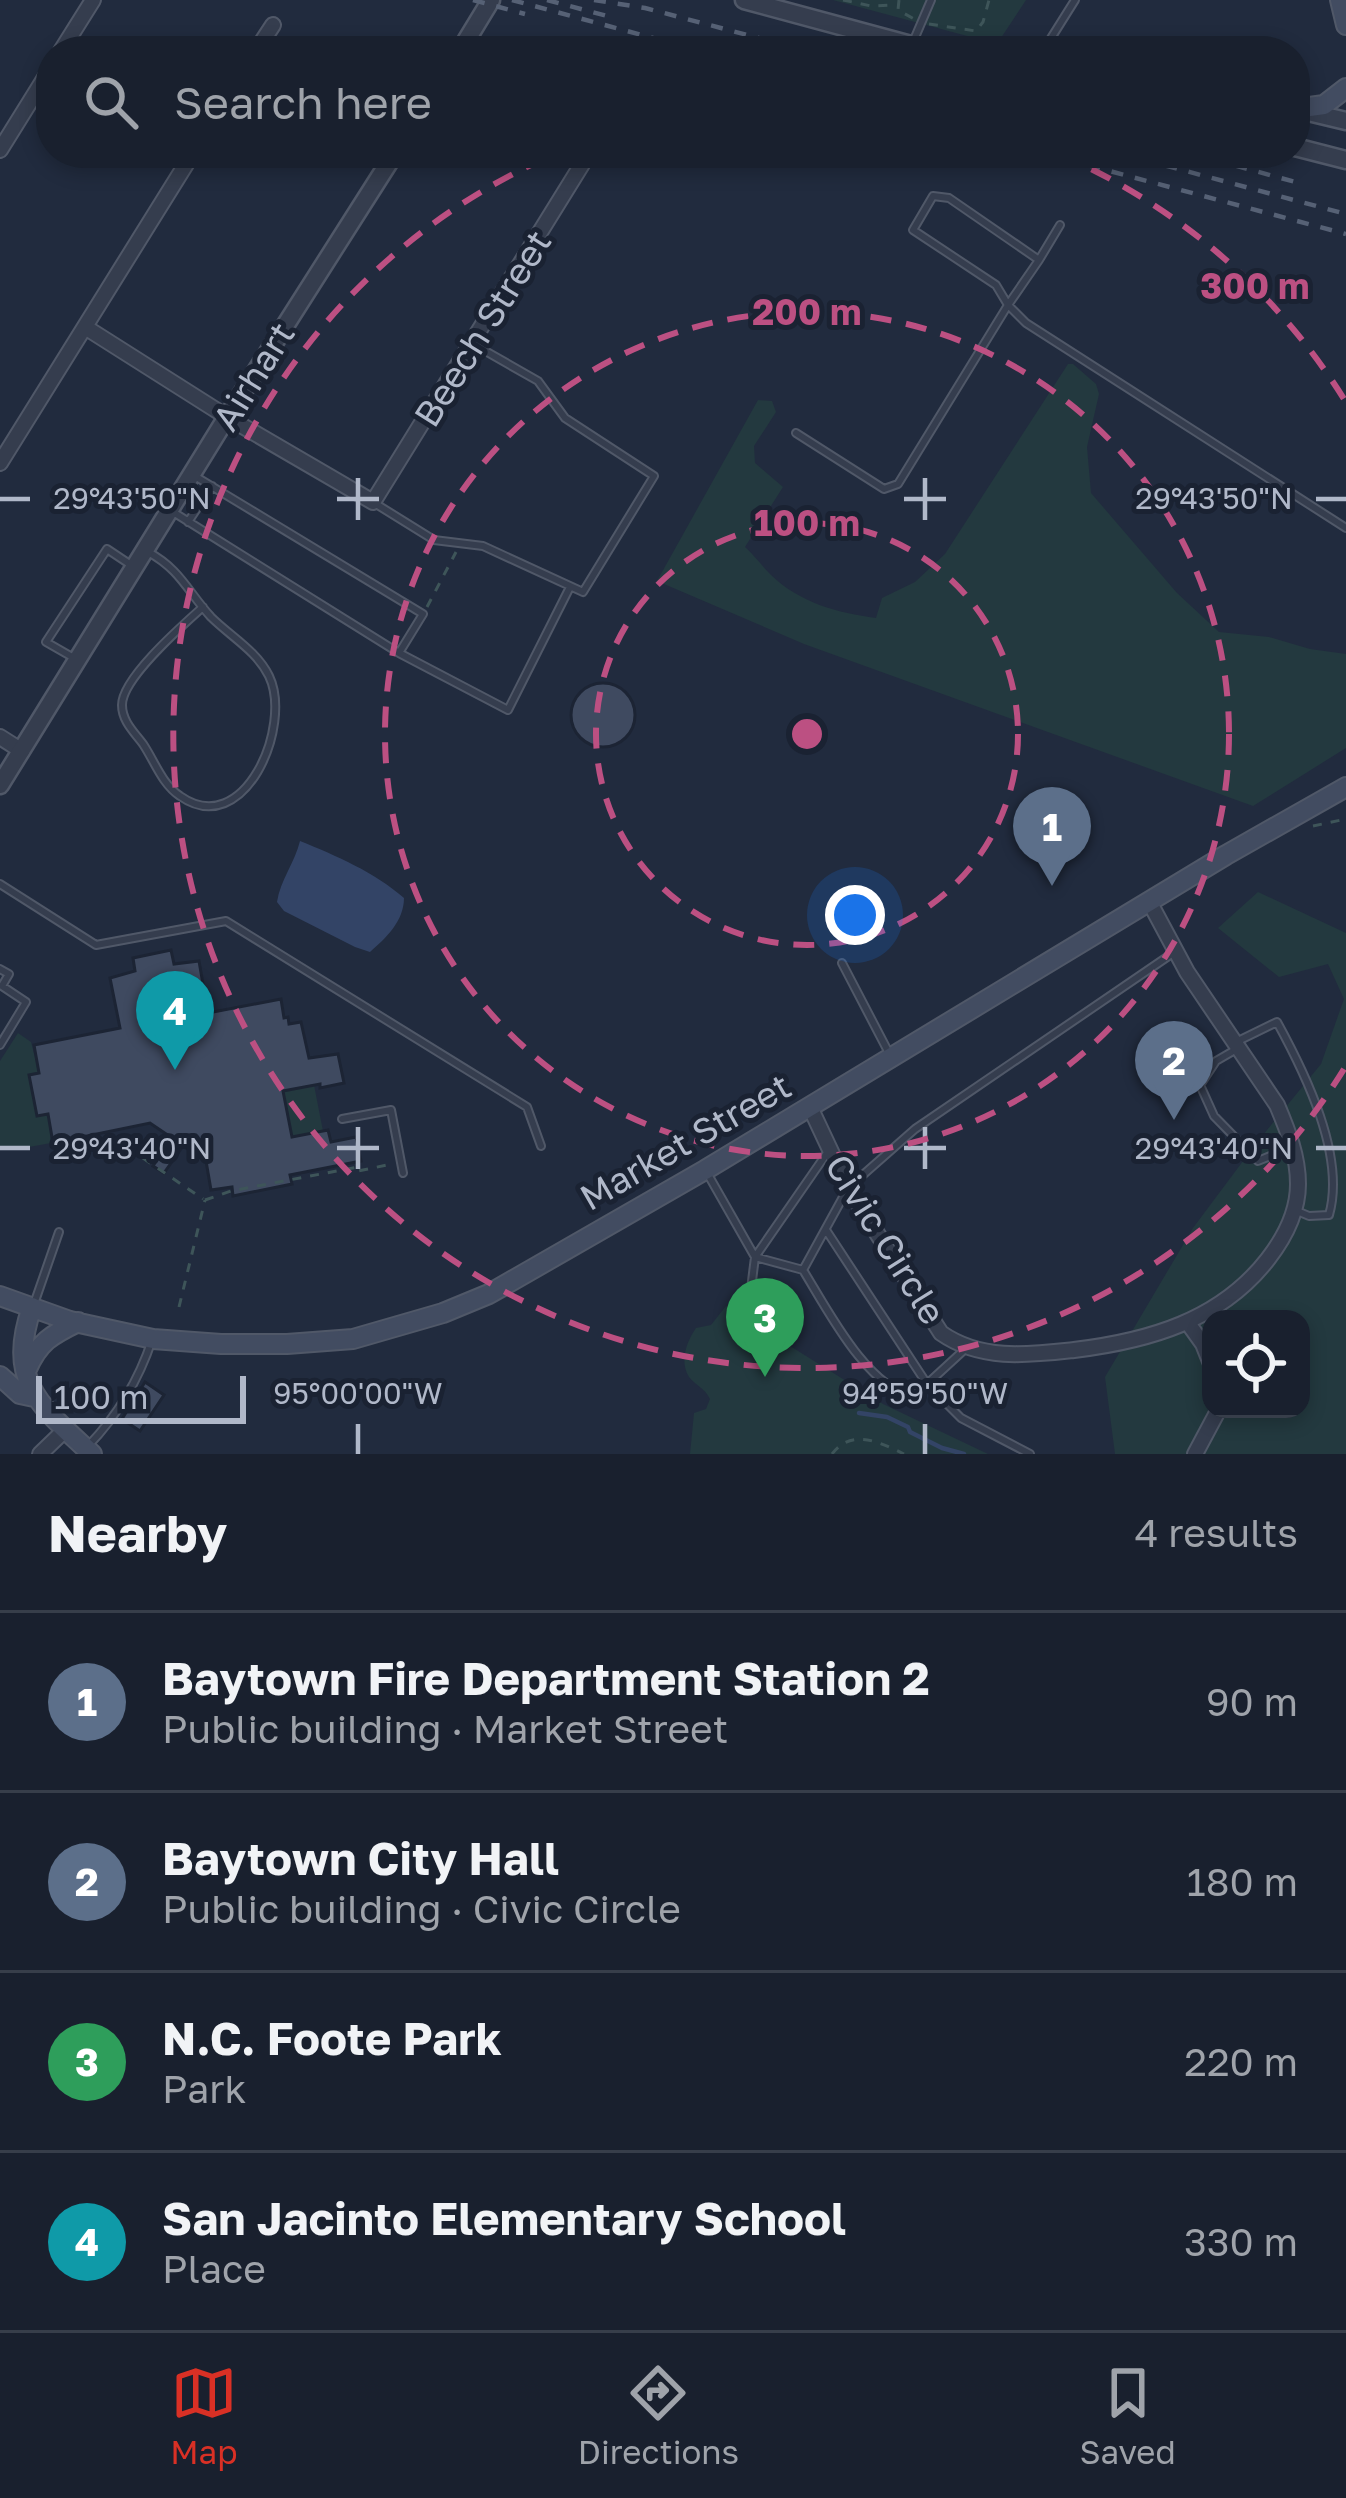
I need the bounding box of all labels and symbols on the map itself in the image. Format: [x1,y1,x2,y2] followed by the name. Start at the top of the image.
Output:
[405,222,559,434] street label: Beech Street
[1200,264,1310,307] text: 300 m
[752,290,862,333] text: 200 m
[203,314,303,438] street label: Airhart
[53,480,211,516] text: 29°43'50"N
[1135,480,1293,516] text: 29°43'50"N
[754,501,860,544] text: 100 m
[786,713,828,755] centre of rings
[1013,787,1091,886] pin: 1
[825,885,885,945] your location
[136,971,214,1070] pin: 4
[1135,1021,1213,1120] pin: 2
[572,1063,798,1219] street label: Market Street
[53,1130,211,1166] text: 29°43'40"N
[1135,1130,1293,1166] text: 29°43'40"N
[817,1146,955,1332] street label: Civic Circle
[726,1278,804,1377] pin: 3
[36,1370,246,1423] scale bar
[273,1375,443,1411] text: 95°00'00"W
[842,1375,1008,1411] text: 94°59'50"W

